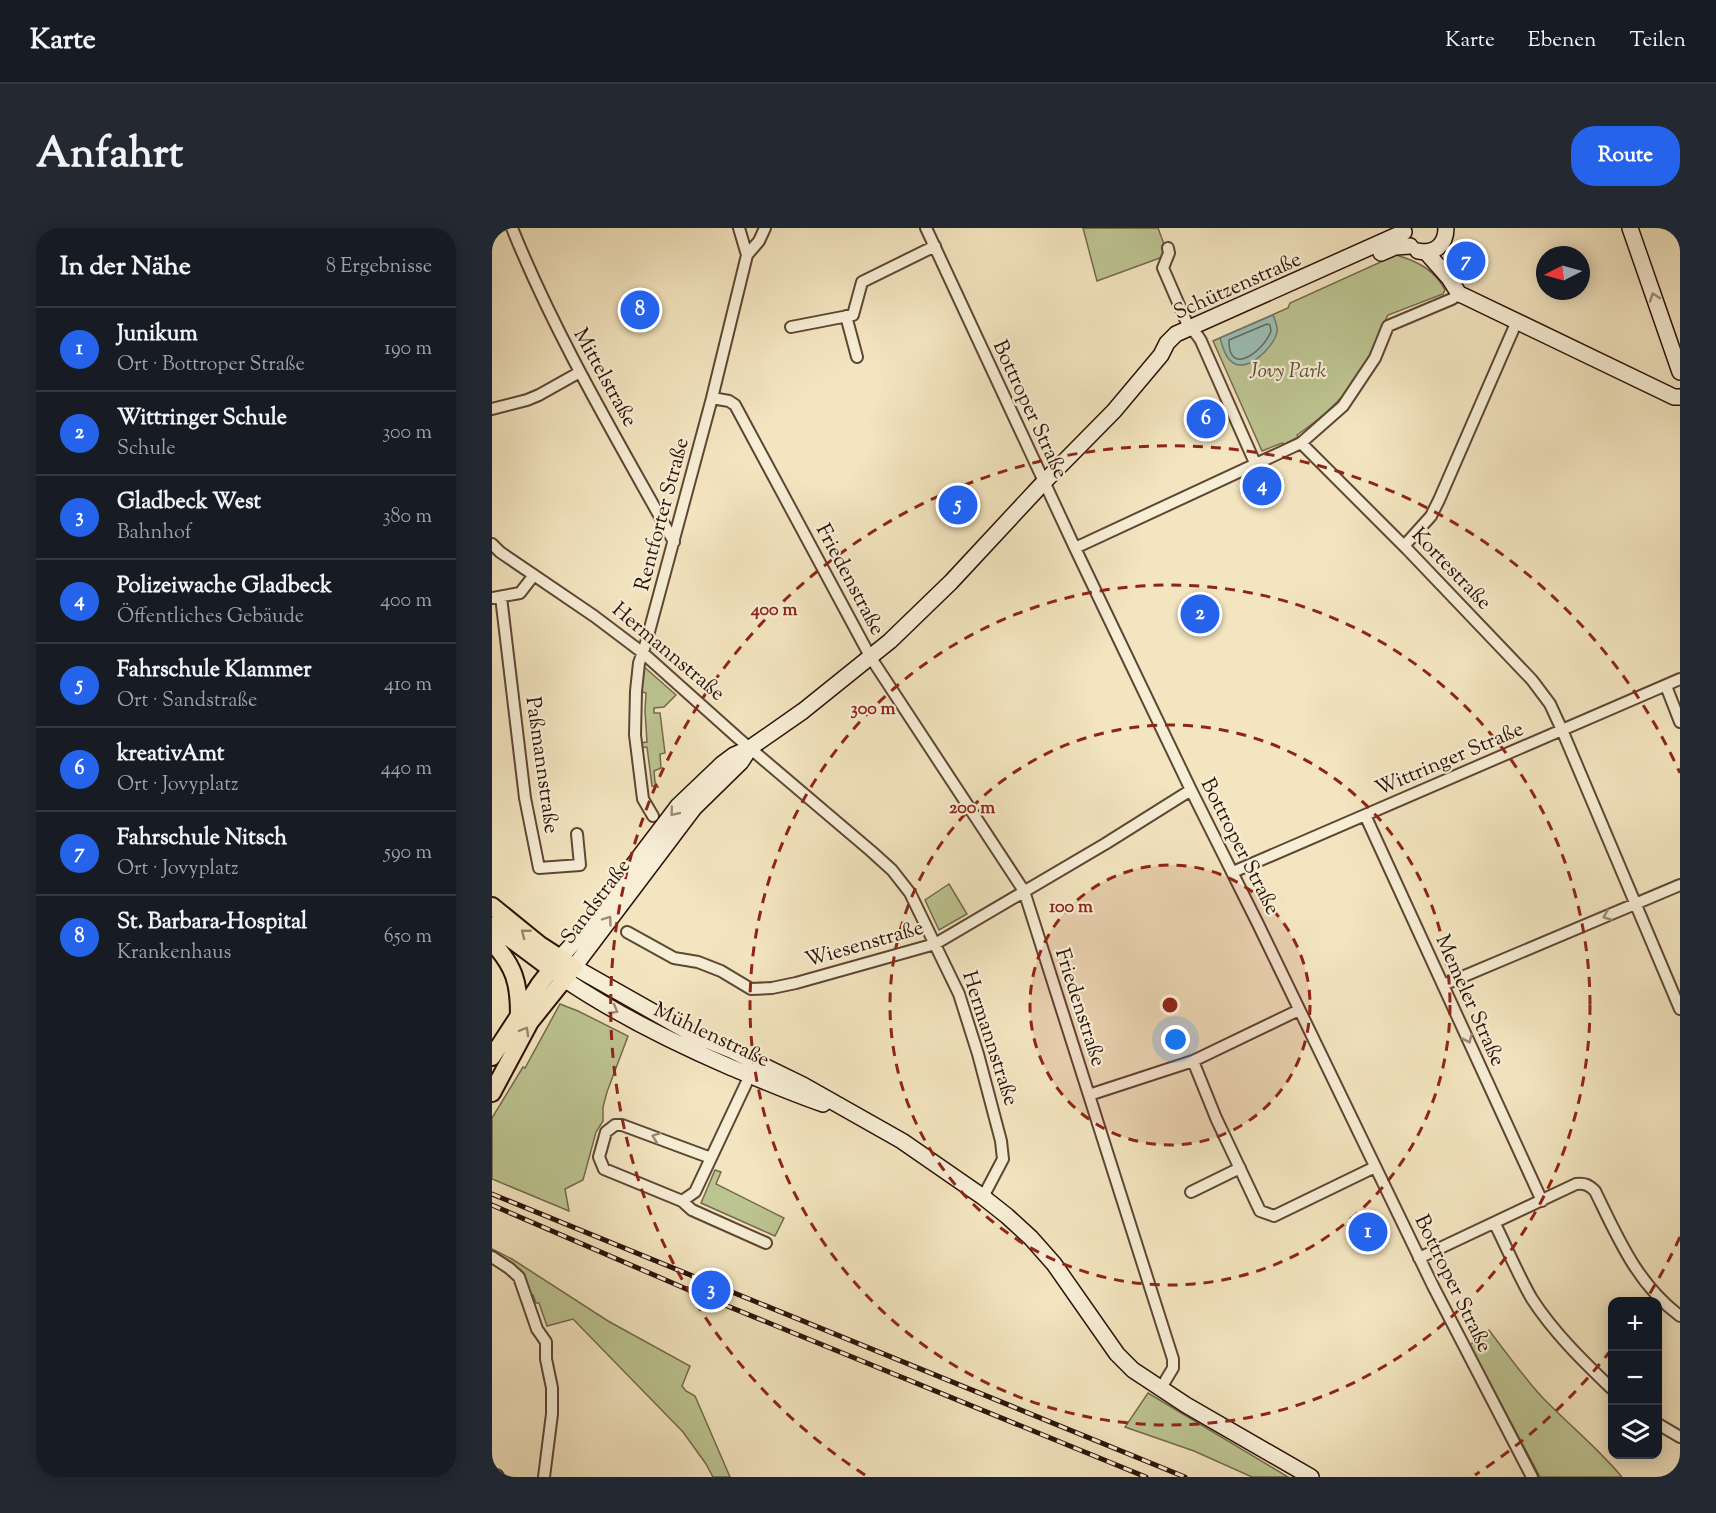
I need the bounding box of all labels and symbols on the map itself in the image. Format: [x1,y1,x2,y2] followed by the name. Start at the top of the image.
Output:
[1446,238,1486,284] pin: 7
[1169,245,1307,328] street label: Schützenstraße
[1536,246,1590,300] north arrow
[620,288,660,332] pin: 8
[1648,292,1661,303] one-way arrow
[565,323,644,433] street label: Mittelstraße
[984,336,1074,484] street label: Bottroper Straße
[1249,357,1327,387] park label: Jovy Park
[1186,396,1226,441] pin: 6
[628,435,698,594] street label: Rentforter Straße
[1242,464,1282,508] pin: 4
[938,482,978,528] pin: 5
[807,519,891,641] street label: Friedenstraße
[1403,521,1498,617] street label: Kortestraße
[1180,592,1220,636] pin: 2
[604,596,731,709] street label: Hermannstraße
[750,598,797,624] text: 400 m
[517,695,565,836] street label: Paßmannstraße
[851,697,896,723] text: 300 m
[1371,715,1529,805] street label: Wittringer Straße
[1192,773,1287,921] street label: Bottroper Straße
[949,796,995,822] text: 200 m
[670,805,681,816] one-way arrow
[554,853,639,951] street label: Sandstraße
[1049,895,1093,921] text: 100 m
[1602,909,1613,921] one-way arrow
[802,914,927,976] street label: Wiesenstraße
[601,915,612,926] one-way arrow
[521,930,532,941] one-way arrow
[1427,930,1512,1072] street label: Memeler Straße
[1046,945,1112,1071] street label: Friedenstraße
[953,967,1025,1110] street label: Hermannstraße
[1160,995,1180,1015] centre of rings
[648,996,774,1076] street label: Mühlenstraße
[608,1003,618,1014] one-way arrow
[1161,1025,1190,1054] your location
[517,1027,529,1038] one-way arrow
[1460,1032,1472,1043] one-way arrow
[651,1132,662,1145] one-way arrow
[1348,1210,1388,1254] pin: 1
[1406,1210,1499,1358] street label: Bottroper Straße
[692,1268,730,1312] pin: 3

